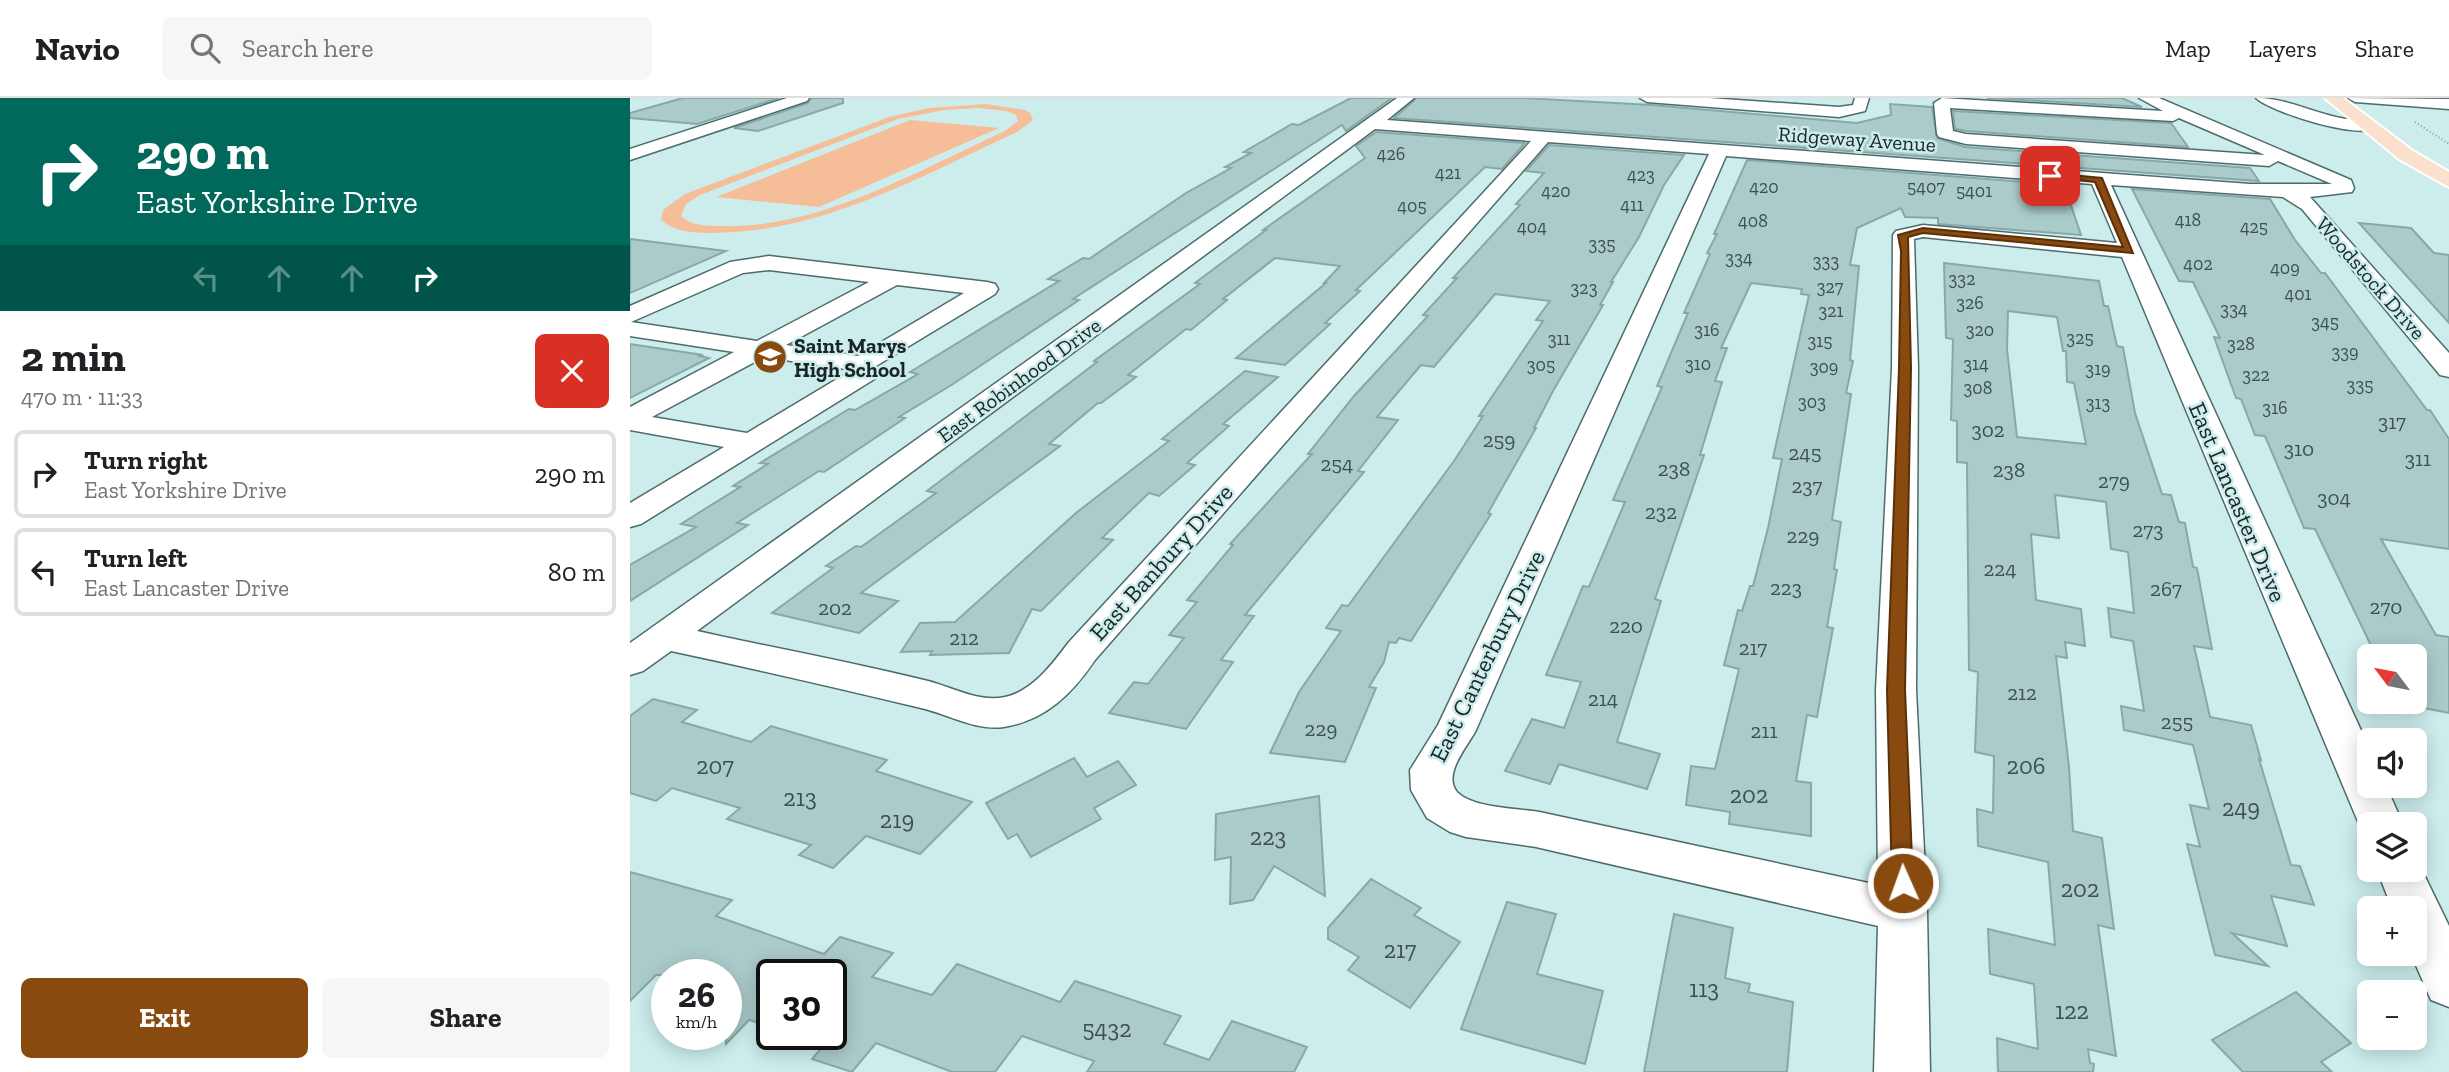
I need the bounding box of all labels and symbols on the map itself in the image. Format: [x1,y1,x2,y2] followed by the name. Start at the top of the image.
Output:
[1777,121,1937,157] street label: Ridgeway Avenue
[1377,143,1405,165] house number: 426
[2020,146,2080,206] pin
[1435,162,1461,184] house number: 421
[1627,164,1655,186] house number: 423
[1749,176,1779,198] house number: 420
[1907,176,1945,198] house number: 5407
[1541,180,1571,202] house number: 420
[1956,180,1992,202] house number: 5401
[1620,194,1644,216] house number: 411
[1397,195,1427,217] house number: 405
[2175,209,2201,231] house number: 418
[1738,210,1768,232] house number: 408
[2311,212,2431,345] street label: Woodstock Drive
[1517,216,1547,238] house number: 404
[2240,216,2268,238] house number: 425
[1589,233,1615,255] house number: 335
[1725,247,1753,269] house number: 334
[1813,250,1839,272] house number: 333
[2183,253,2213,275] house number: 402
[2270,257,2300,279] house number: 409
[1949,268,1975,290] house number: 332
[1817,276,1844,298] house number: 327
[1571,277,1598,299] house number: 323
[2285,283,2312,305] house number: 401
[1956,292,1984,314] house number: 326
[2220,298,2248,320] house number: 334
[1818,300,1844,322] house number: 321
[2311,311,2339,333] house number: 345
[932,312,1106,448] street label: East Robinhood Drive
[1694,319,1720,341] house number: 316
[1966,319,1994,341] house number: 320
[2066,327,2094,349] house number: 325
[1548,328,1570,350] house number: 311
[1808,330,1832,352] house number: 315
[794,333,907,382] place label: Saint Marys High School
[2227,333,2255,355] house number: 328
[751,338,789,376] school or university icon: Saint Marys High School
[2331,341,2359,363] house number: 339
[1685,353,1711,375] house number: 310
[1963,353,1989,375] house number: 314
[1527,354,1555,376] house number: 305
[1810,356,1838,378] house number: 309
[2085,358,2111,380] house number: 319
[2242,364,2270,386] house number: 322
[2347,374,2373,396] house number: 335
[1964,377,1992,399] house number: 308
[1798,391,1826,413] house number: 303
[2086,392,2110,414] house number: 313
[2262,397,2288,419] house number: 316
[2183,398,2293,606] street label: East Lancaster Drive
[2378,409,2406,434] house number: 317
[1971,417,2005,442] house number: 302
[1483,427,1515,452] house number: 259
[2284,436,2314,461] house number: 310
[1789,440,1821,465] house number: 245
[2405,446,2431,471] house number: 311
[1321,451,1353,476] house number: 254
[1658,456,1690,481] house number: 238
[1993,457,2025,482] house number: 238
[2098,468,2130,493] house number: 279
[1792,473,1823,498] house number: 237
[1083,478,1239,646] street label: East Banbury Drive
[2317,485,2351,510] house number: 304
[1645,499,1677,524] house number: 232
[2133,517,2163,542] house number: 273
[1787,523,1819,548] house number: 229
[1423,546,1551,766] street label: East Canterbury Drive
[1984,556,2016,581] house number: 224
[1770,575,1802,600] house number: 223
[2150,576,2182,601] house number: 267
[2370,594,2402,619] house number: 270
[818,595,852,620] house number: 202
[1609,613,1643,638] house number: 220
[949,625,979,650] house number: 212
[1739,635,1767,660] house number: 217
[2357,644,2427,714] north arrow
[2007,680,2037,705] house number: 212
[1588,686,1618,711] house number: 214
[2161,709,2193,734] house number: 255
[1305,716,1337,741] house number: 229
[1751,718,1778,743] house number: 211
[696,751,734,780] house number: 207
[2007,751,2045,780] house number: 206
[1730,780,1768,809] house number: 202
[783,783,817,812] house number: 213
[2222,793,2260,822] house number: 249
[880,805,914,834] house number: 219
[1250,822,1286,851] house number: 223
[1866,846,1940,920] position arrow
[2061,874,2099,903] house number: 202
[1384,935,1416,964] house number: 217
[756,959,847,1050] speed limit sign: 30
[1689,974,1719,1003] house number: 113
[2055,996,2089,1025] house number: 122
[1082,1014,1132,1043] house number: 5432

